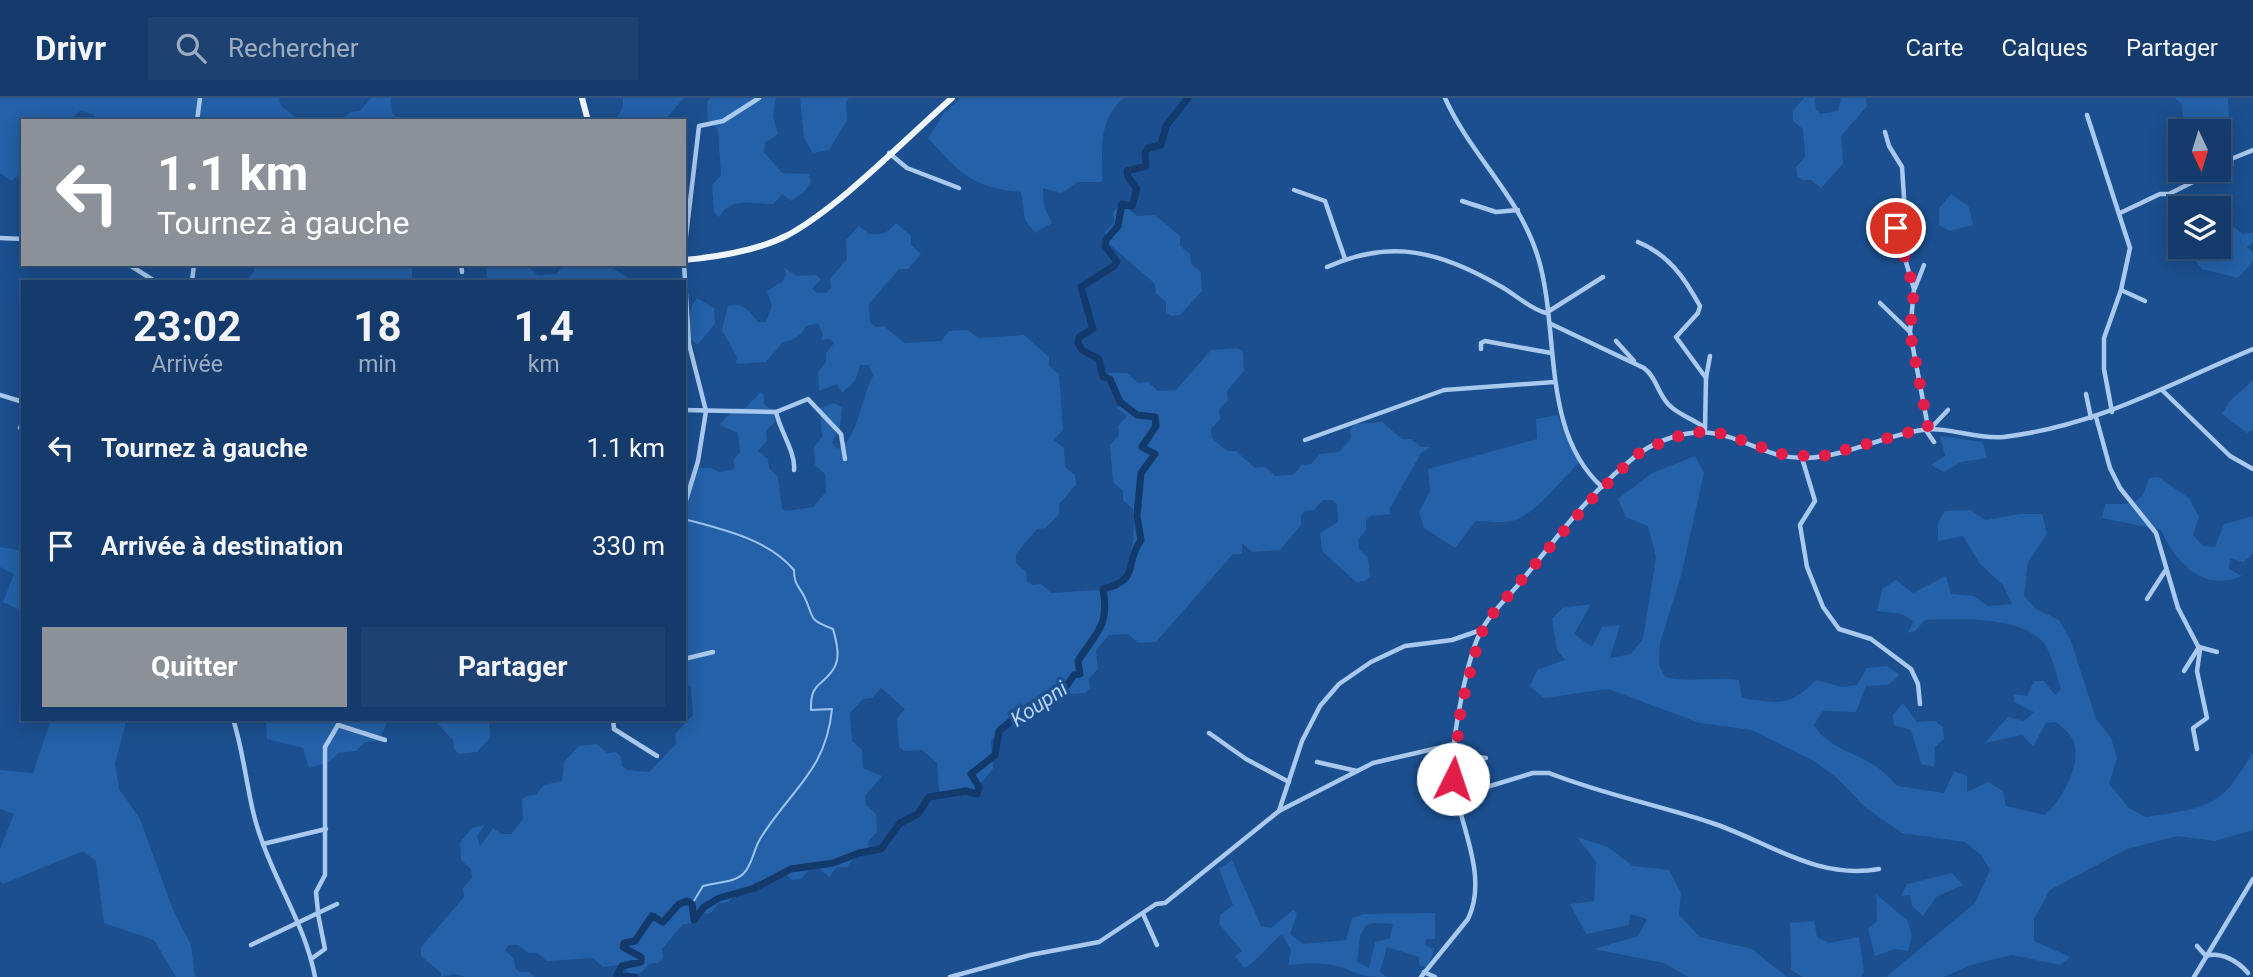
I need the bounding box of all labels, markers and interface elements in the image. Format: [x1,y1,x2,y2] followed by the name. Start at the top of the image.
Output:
[148,17,638,80] search box
[35,29,106,68] text: Drivr
[172,29,210,67] icon: search
[228,33,359,63] text: Rechercher
[1905,34,1963,62] text: Carte
[2001,34,2088,62] text: Calques
[2126,34,2218,62] text: Partager
[2168,119,2231,182] north arrow
[2168,119,2231,259] map controls
[157,145,308,202] text: 1.1 km
[42,147,133,238] icon: left
[2168,196,2231,259] button: layers
[1866,198,1926,258] pin
[157,204,409,242] text: Tournez à gauche
[1877,209,1915,247] icon: arrive
[133,302,241,351] text: 23:02
[353,302,402,351] text: 18
[514,302,574,351] text: 1.4
[151,351,223,378] text: Arrivée
[358,351,397,378] text: min
[528,351,560,378] text: km
[42,429,80,467] icon: left
[101,433,308,463] text: Tournez à gauche
[586,433,665,463] text: 1.1 km
[42,527,80,565] icon: arrive
[101,531,343,561] text: Arrivée à destination
[592,531,665,561] text: 330 m
[42,627,347,707] button: Quitter
[361,627,665,707] button: Partager
[1006,676,1072,732] water label: Koupni
[1416,742,1490,816] position arrow

